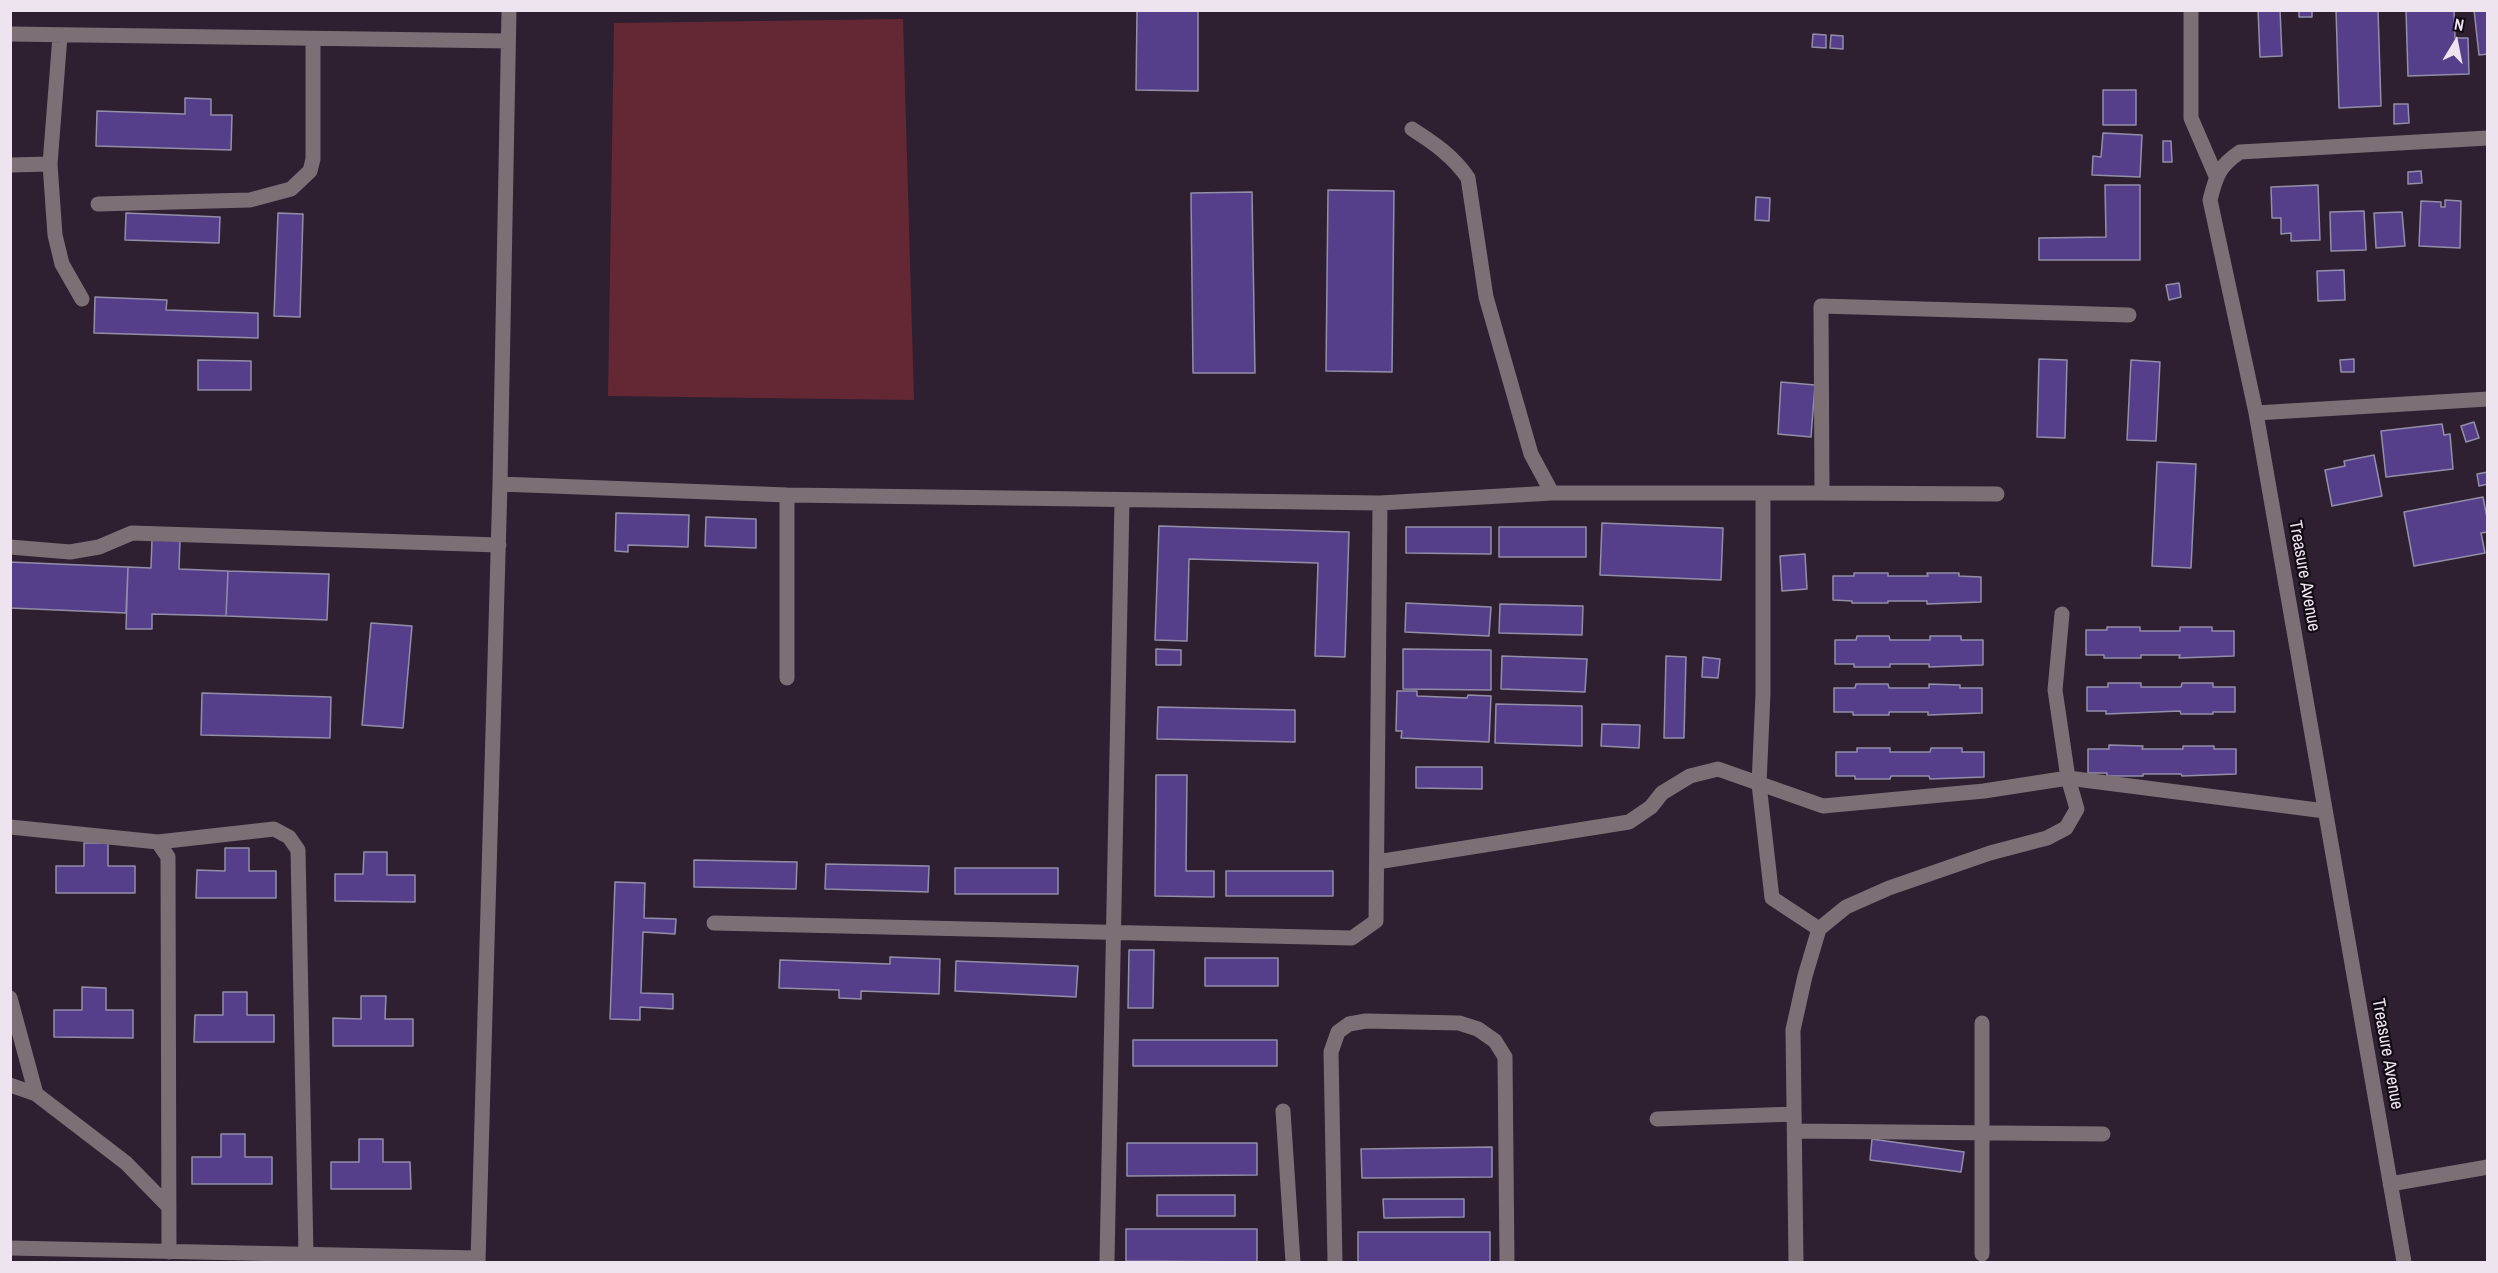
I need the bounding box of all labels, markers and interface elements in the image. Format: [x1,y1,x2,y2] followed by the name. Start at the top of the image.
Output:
[2426,12,2486,72] north arrow
[2453,13,2466,36] text: N
[2284,519,2324,633] street label: Treasure Avenue
[2367,997,2407,1111] street label: Treasure Avenue

